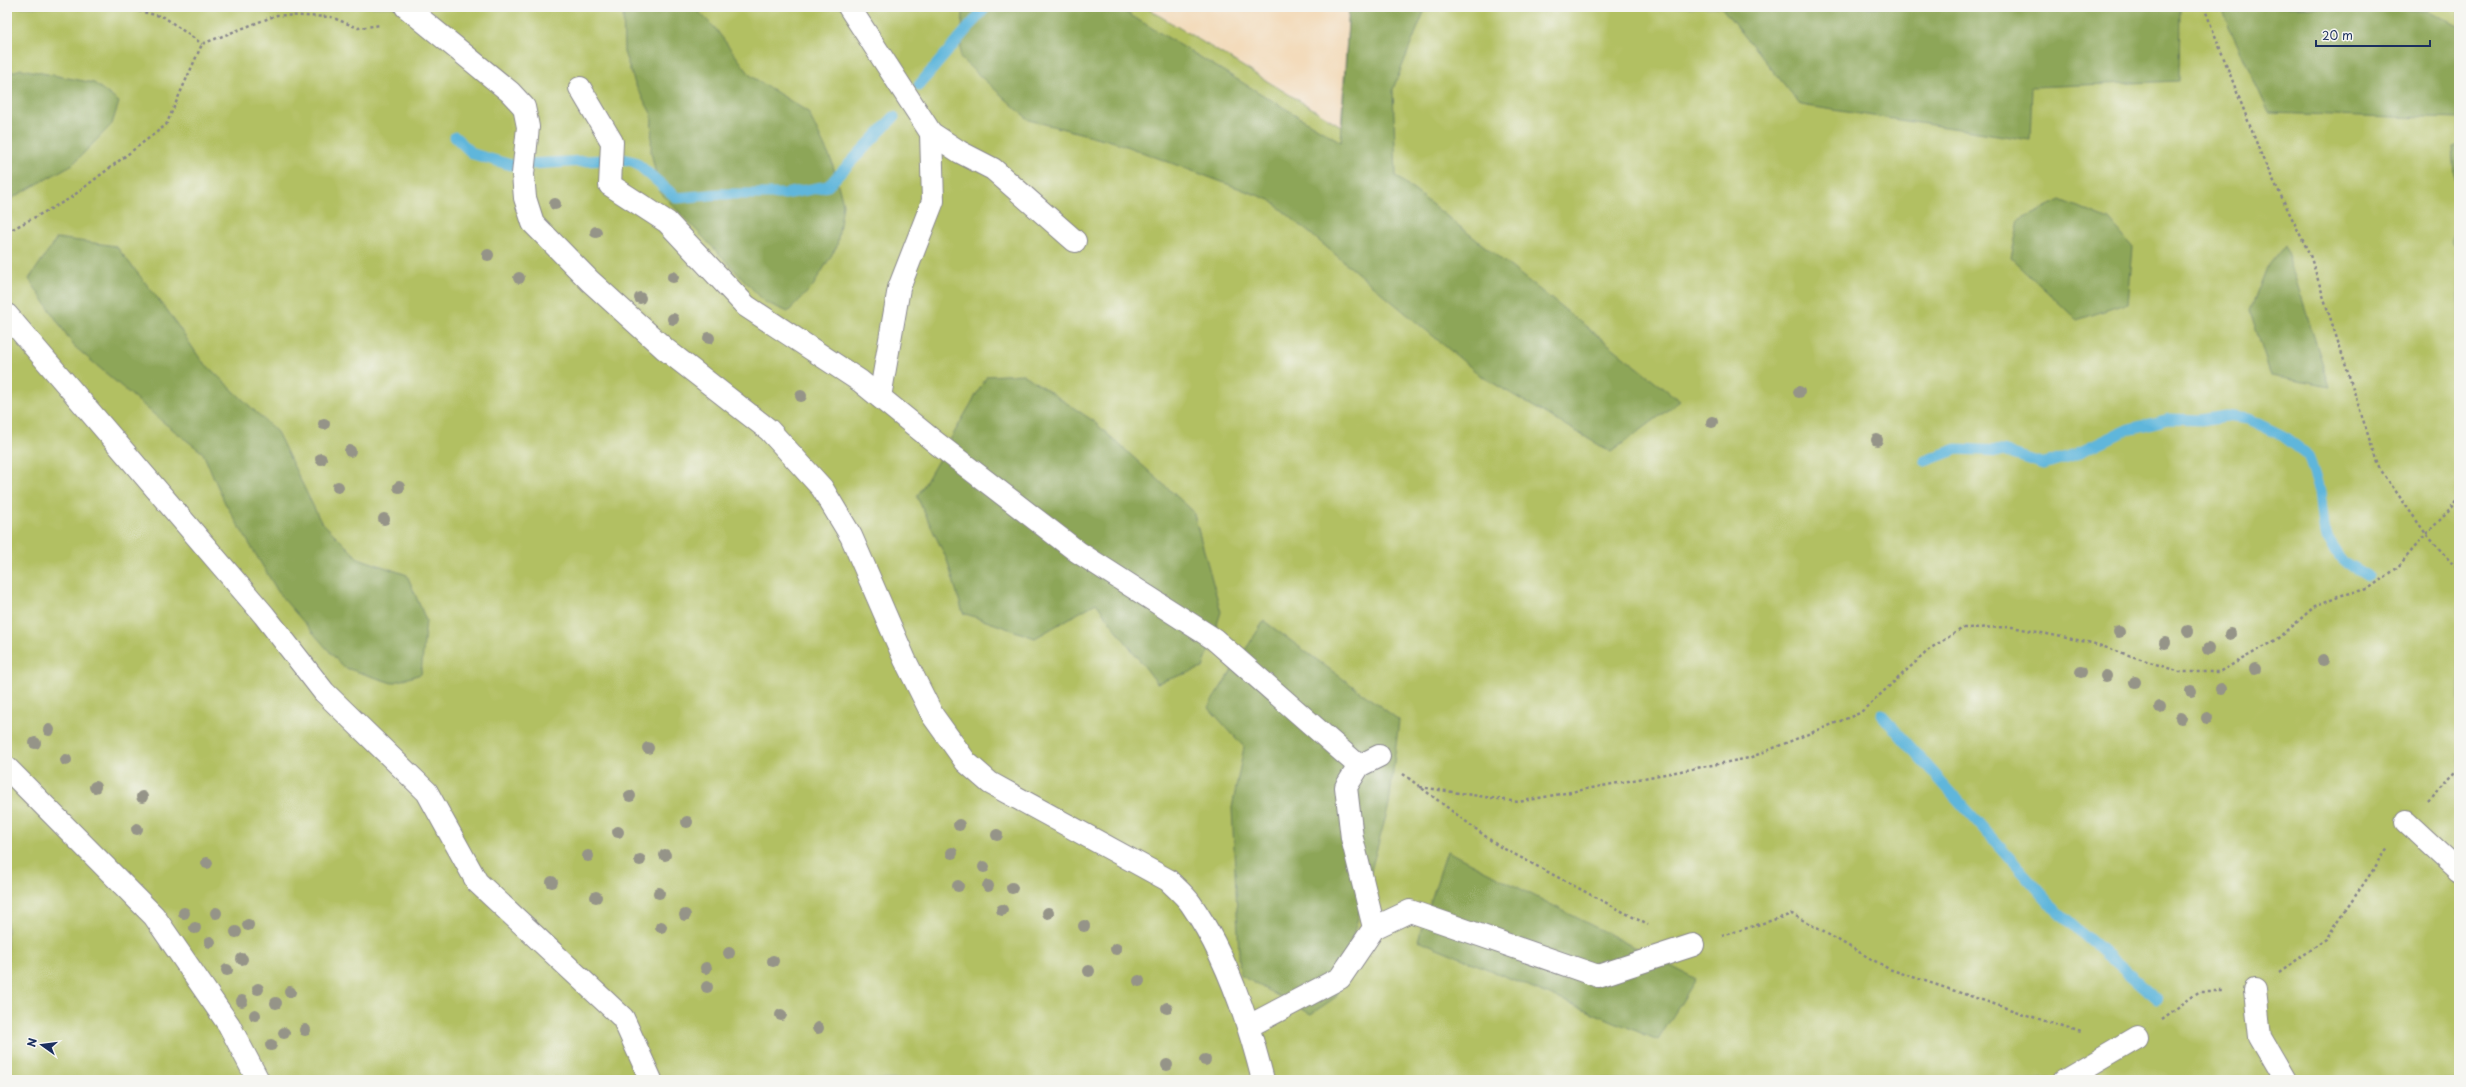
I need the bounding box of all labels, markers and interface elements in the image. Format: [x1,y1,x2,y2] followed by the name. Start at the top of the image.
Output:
[2316,22,2430,48] scale bar
[2322,26,2353,44] text: 20 m
[22,1025,62,1065] north arrow
[23,1036,41,1049] text: N

